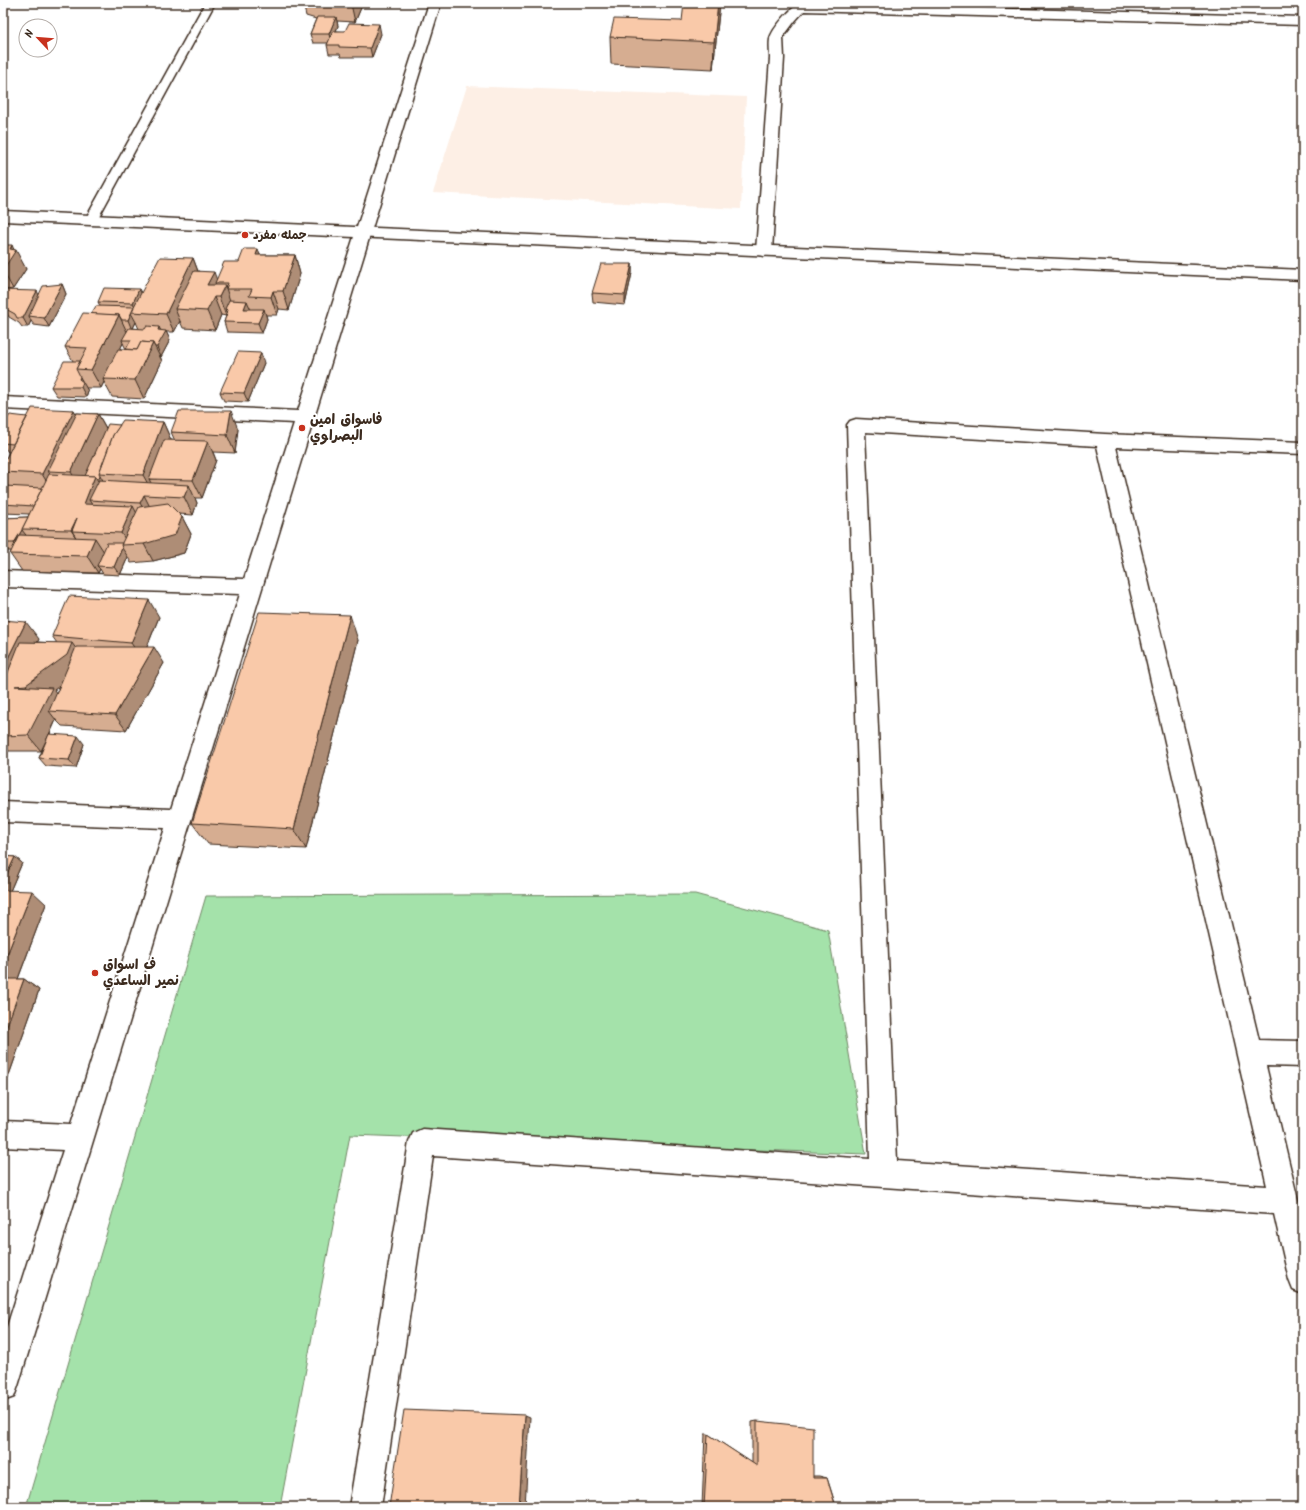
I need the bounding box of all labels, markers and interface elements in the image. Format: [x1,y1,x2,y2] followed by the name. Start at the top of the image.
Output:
[18,18,58,58] north arrow
[20,27,40,41] text: N
[253,226,307,245] place label: جمله مفرد
[240,230,250,240] marker: جمله مفرد
[310,409,382,447] place label: فاسواق امين البصراوي
[297,423,307,433] marker: فاسواق امين البصراوي
[103,954,179,992] place label: ف اسواق نمير الساعدي
[90,968,100,978] marker: ف اسواق نمير الساعدي

